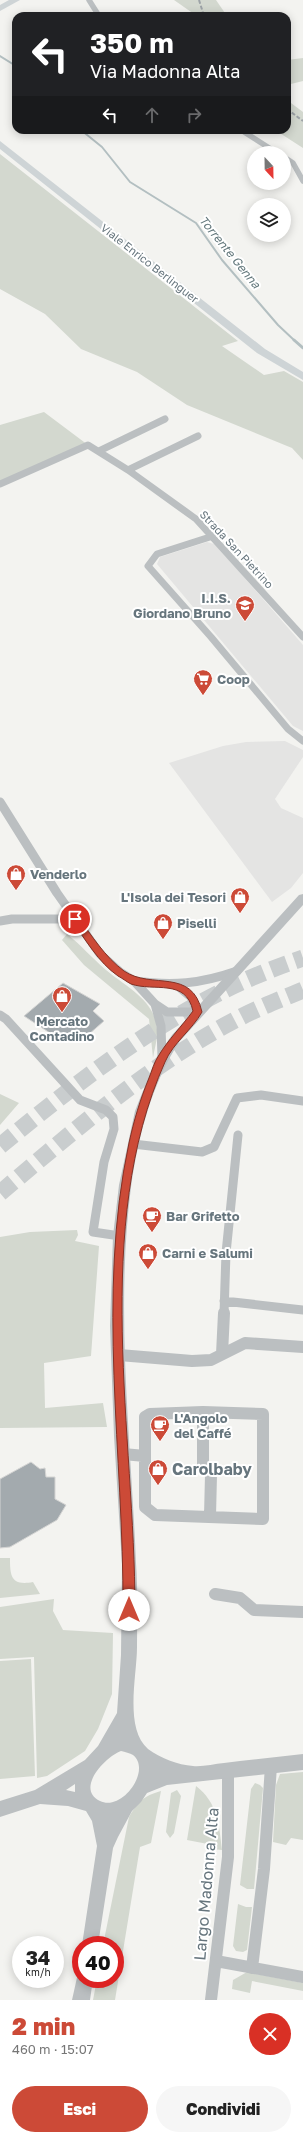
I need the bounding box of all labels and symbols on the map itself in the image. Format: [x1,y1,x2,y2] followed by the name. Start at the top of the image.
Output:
[247,146,291,190] north arrow
[196,213,265,292] water label: Torrente Genna
[99,221,202,306] street label: Viale Enrico Berlinguer
[198,507,277,591] street label: Strada San Pietrino
[133,590,231,621] place label: I.I.S. Giordano Bruno
[234,594,256,622] school or university icon: I.I.S. Giordano Bruno
[192,668,214,696] supermarket icon: Coop
[217,671,250,687] place label: Coop
[5,863,27,891] shop icon: Venderlo
[30,866,87,882] place label: Venderlo
[229,886,251,914] shop icon: L'Isola dei Tesori
[121,889,226,905] place label: L'Isola dei Tesori
[58,902,92,936] pin
[152,912,174,940] shop icon: Piselli
[177,915,217,931] place label: Piselli
[51,985,73,1013] shop icon: Mercato Contadino
[30,1013,95,1044] place label: Mercato Contadino
[141,1205,163,1233] cafe icon: Bar Grifetto
[166,1208,240,1224] place label: Bar Grifetto
[137,1242,159,1270] shop icon: Carni e Salumi
[162,1245,253,1261] place label: Carni e Salumi
[174,1410,232,1441] place label: L'Angolo del Caffé
[149,1414,171,1442] cafe icon: L'Angolo del Caffé
[147,1458,169,1486] shop icon: Carolbaby
[172,1459,252,1479] place label: Carolbaby
[108,1589,150,1631] position arrow
[189,1807,223,1961] street label: Largo Madonna Alta
[72,1936,124,1988] speed limit sign: 40

